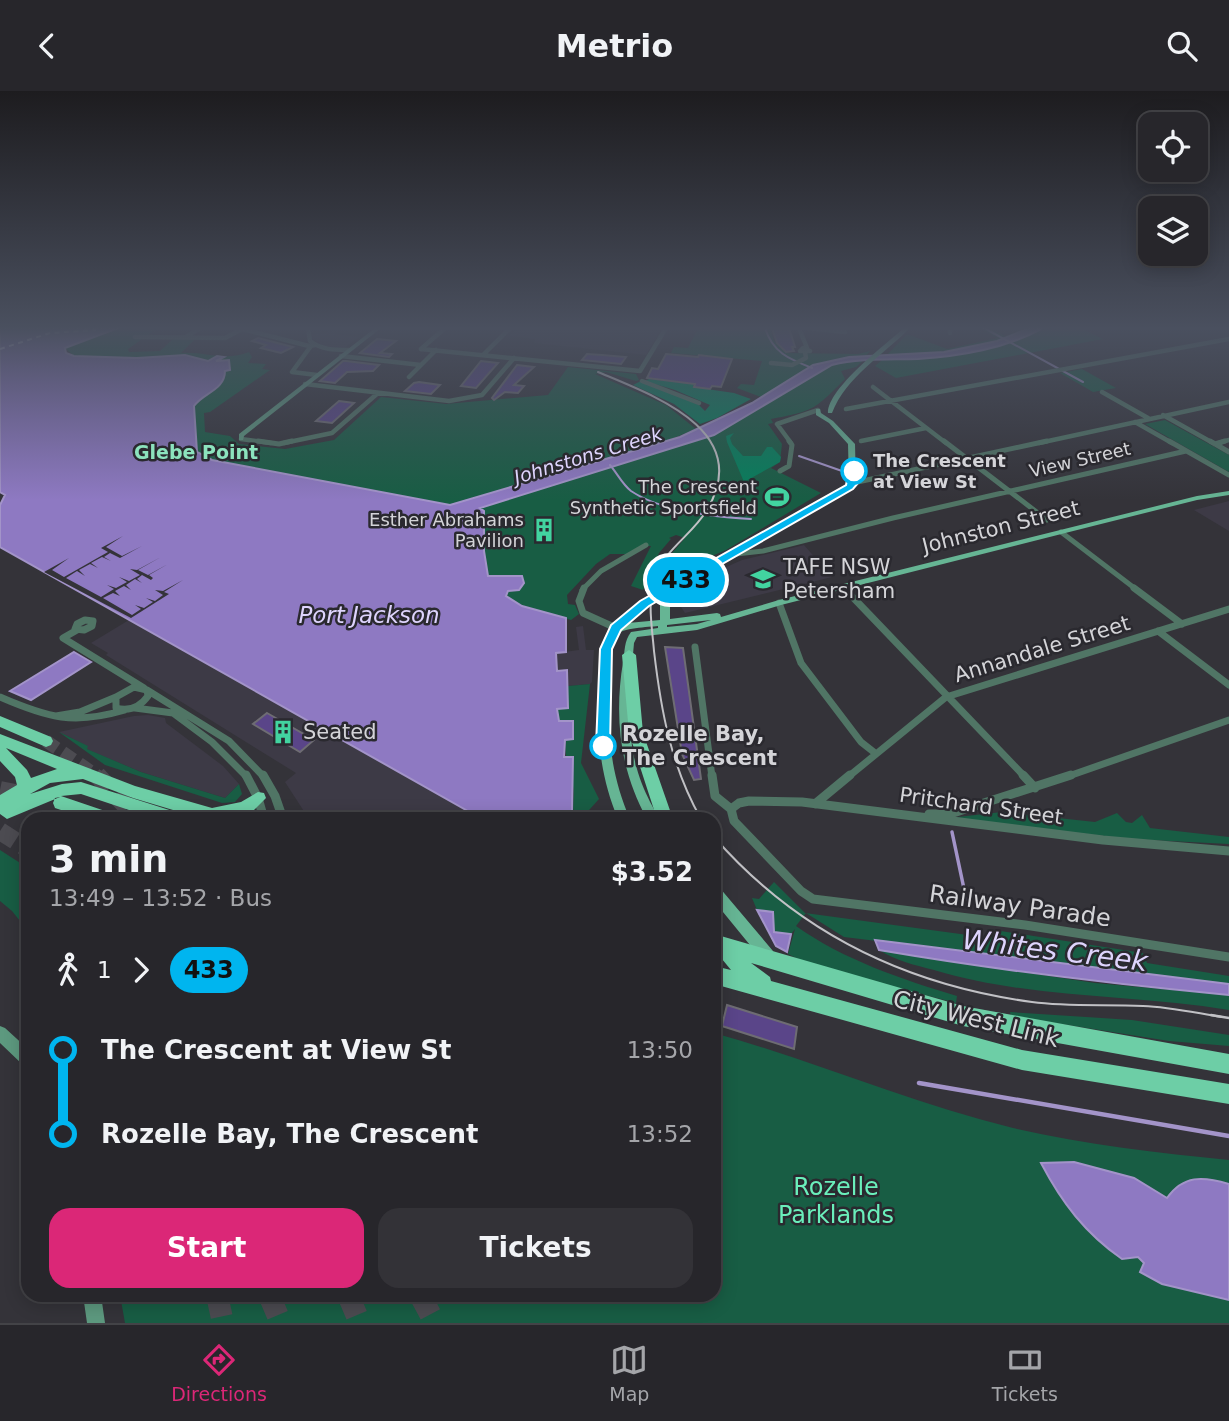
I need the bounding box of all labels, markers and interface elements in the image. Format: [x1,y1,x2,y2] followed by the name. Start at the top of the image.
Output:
[28,27,66,65] icon: back
[556,27,673,65] text: Metrio
[1163,27,1201,65] icon: search
[1138,112,1208,266] map controls
[1138,112,1208,182] button: locate
[1138,196,1208,266] button: layers
[507,422,666,489] water label: Johnstons Creek
[1027,438,1132,481] street label: View Street
[134,441,258,463] district label: Glebe Point
[873,450,1006,492] place label: The Crescent at View St
[841,458,867,484] marker: The Crescent at View St
[570,476,757,518] place label: The Crescent Synthetic Sportsfield
[763,483,791,511] sports icon: The Crescent Synthetic Sportsfield
[918,496,1082,559] street label: Johnston Street
[369,509,524,551] place label: Esther Abrahams Pavilion
[530,516,558,544] building icon: Esther Abrahams Pavilion
[782,555,895,603] place label: TAFE NSW Petersham
[646,557,726,603] line badge: 433
[749,565,777,593] school or university icon: TAFE NSW Petersham
[661,566,711,594] text: 433
[298,602,440,628] water label: Port Jackson
[951,611,1133,687] street label: Annandale Street
[269,718,297,746] building icon: Seated
[303,720,377,744] place label: Seated
[622,722,777,770] place label: Rozelle Bay, The Crescent
[590,733,616,759] marker: Rozelle Bay, The Crescent
[898,783,1064,829] street label: Pritchard Street
[49,837,168,881] text: 3 min
[611,857,693,887] text: $3.52
[927,879,1113,933] street label: Railway Parade
[49,885,272,911] text: 13:49 – 13:52 · Bus
[960,923,1151,978] water label: Whites Creek
[49,951,87,989] icon: walk
[122,951,160,989] icon: forward
[184,956,234,984] text: 433
[97,957,112,983] text: 1
[890,985,1062,1053] street label: City West Link
[101,1035,451,1065] text: The Crescent at View St
[627,1037,693,1063] text: 13:50
[101,1119,479,1149] text: Rozelle Bay, The Crescent
[627,1121,693,1147] text: 13:52
[778,1173,894,1229] park label: Rozelle Parklands
[49,1208,364,1288] button: Start
[378,1208,693,1288] button: Tickets
[171,1341,267,1405] tab: Directions
[609,1341,649,1405] tab: Map
[992,1341,1058,1405] tab: Tickets

